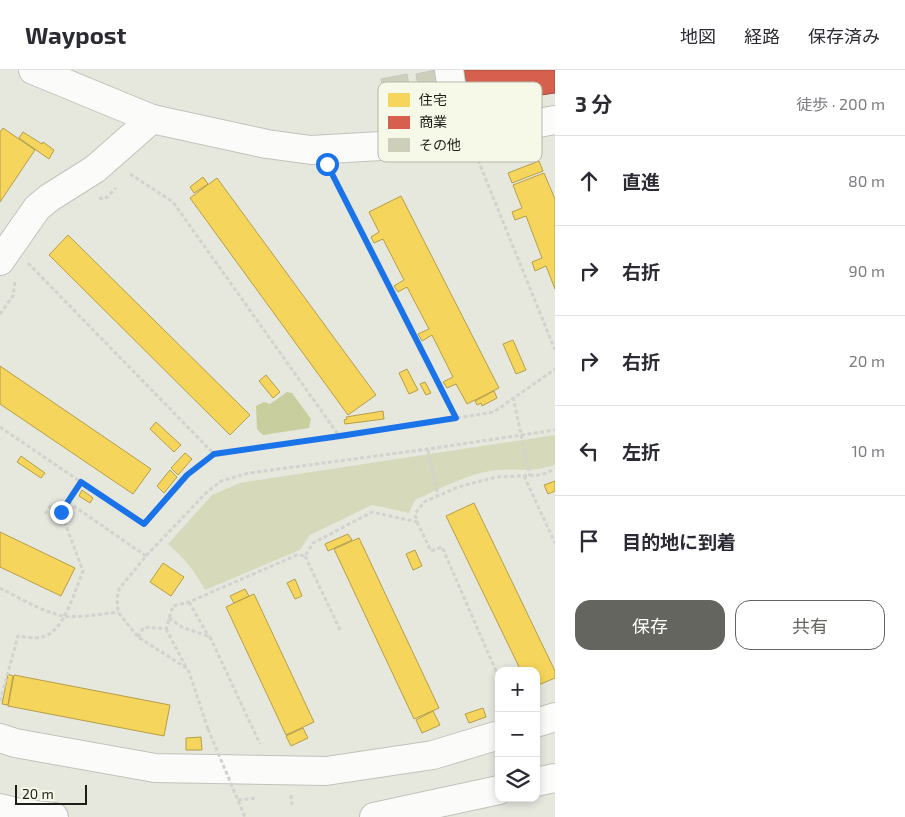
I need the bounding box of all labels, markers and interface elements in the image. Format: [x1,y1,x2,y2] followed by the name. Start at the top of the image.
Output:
[25,20,126,49] text: Waypost
[680,25,716,47] text: 地図
[744,25,780,47] text: 経路
[808,25,880,47] text: 保存済み
[378,82,542,162] legend
[419,91,447,108] text: 住宅
[575,91,612,116] text: 3 分
[796,94,885,113] text: 徒歩 · 200 m
[419,113,447,130] text: 商業
[419,136,461,153] text: その他
[316,153,339,176] route start
[575,167,603,195] icon: ahead
[622,170,660,193] text: 直進
[848,171,885,190] text: 80 m
[575,257,603,285] icon: right
[622,260,660,283] text: 右折
[849,261,885,280] text: 90 m
[575,347,603,375] icon: right
[622,350,660,373] text: 右折
[849,351,885,370] text: 20 m
[575,437,603,465] icon: left
[622,440,660,463] text: 左折
[851,441,885,460] text: 10 m
[50,501,73,524] route end
[575,527,603,555] icon: arrive
[622,530,736,553] text: 目的地に到着
[575,600,725,650] button: 保存
[735,600,885,650] button: 共有
[495,667,540,802] map controls
[495,667,540,712] button: +
[495,712,540,757] button: −
[495,757,540,802] button: layers
[15,782,88,805] scale bar
[22,785,54,802] text: 20 m

